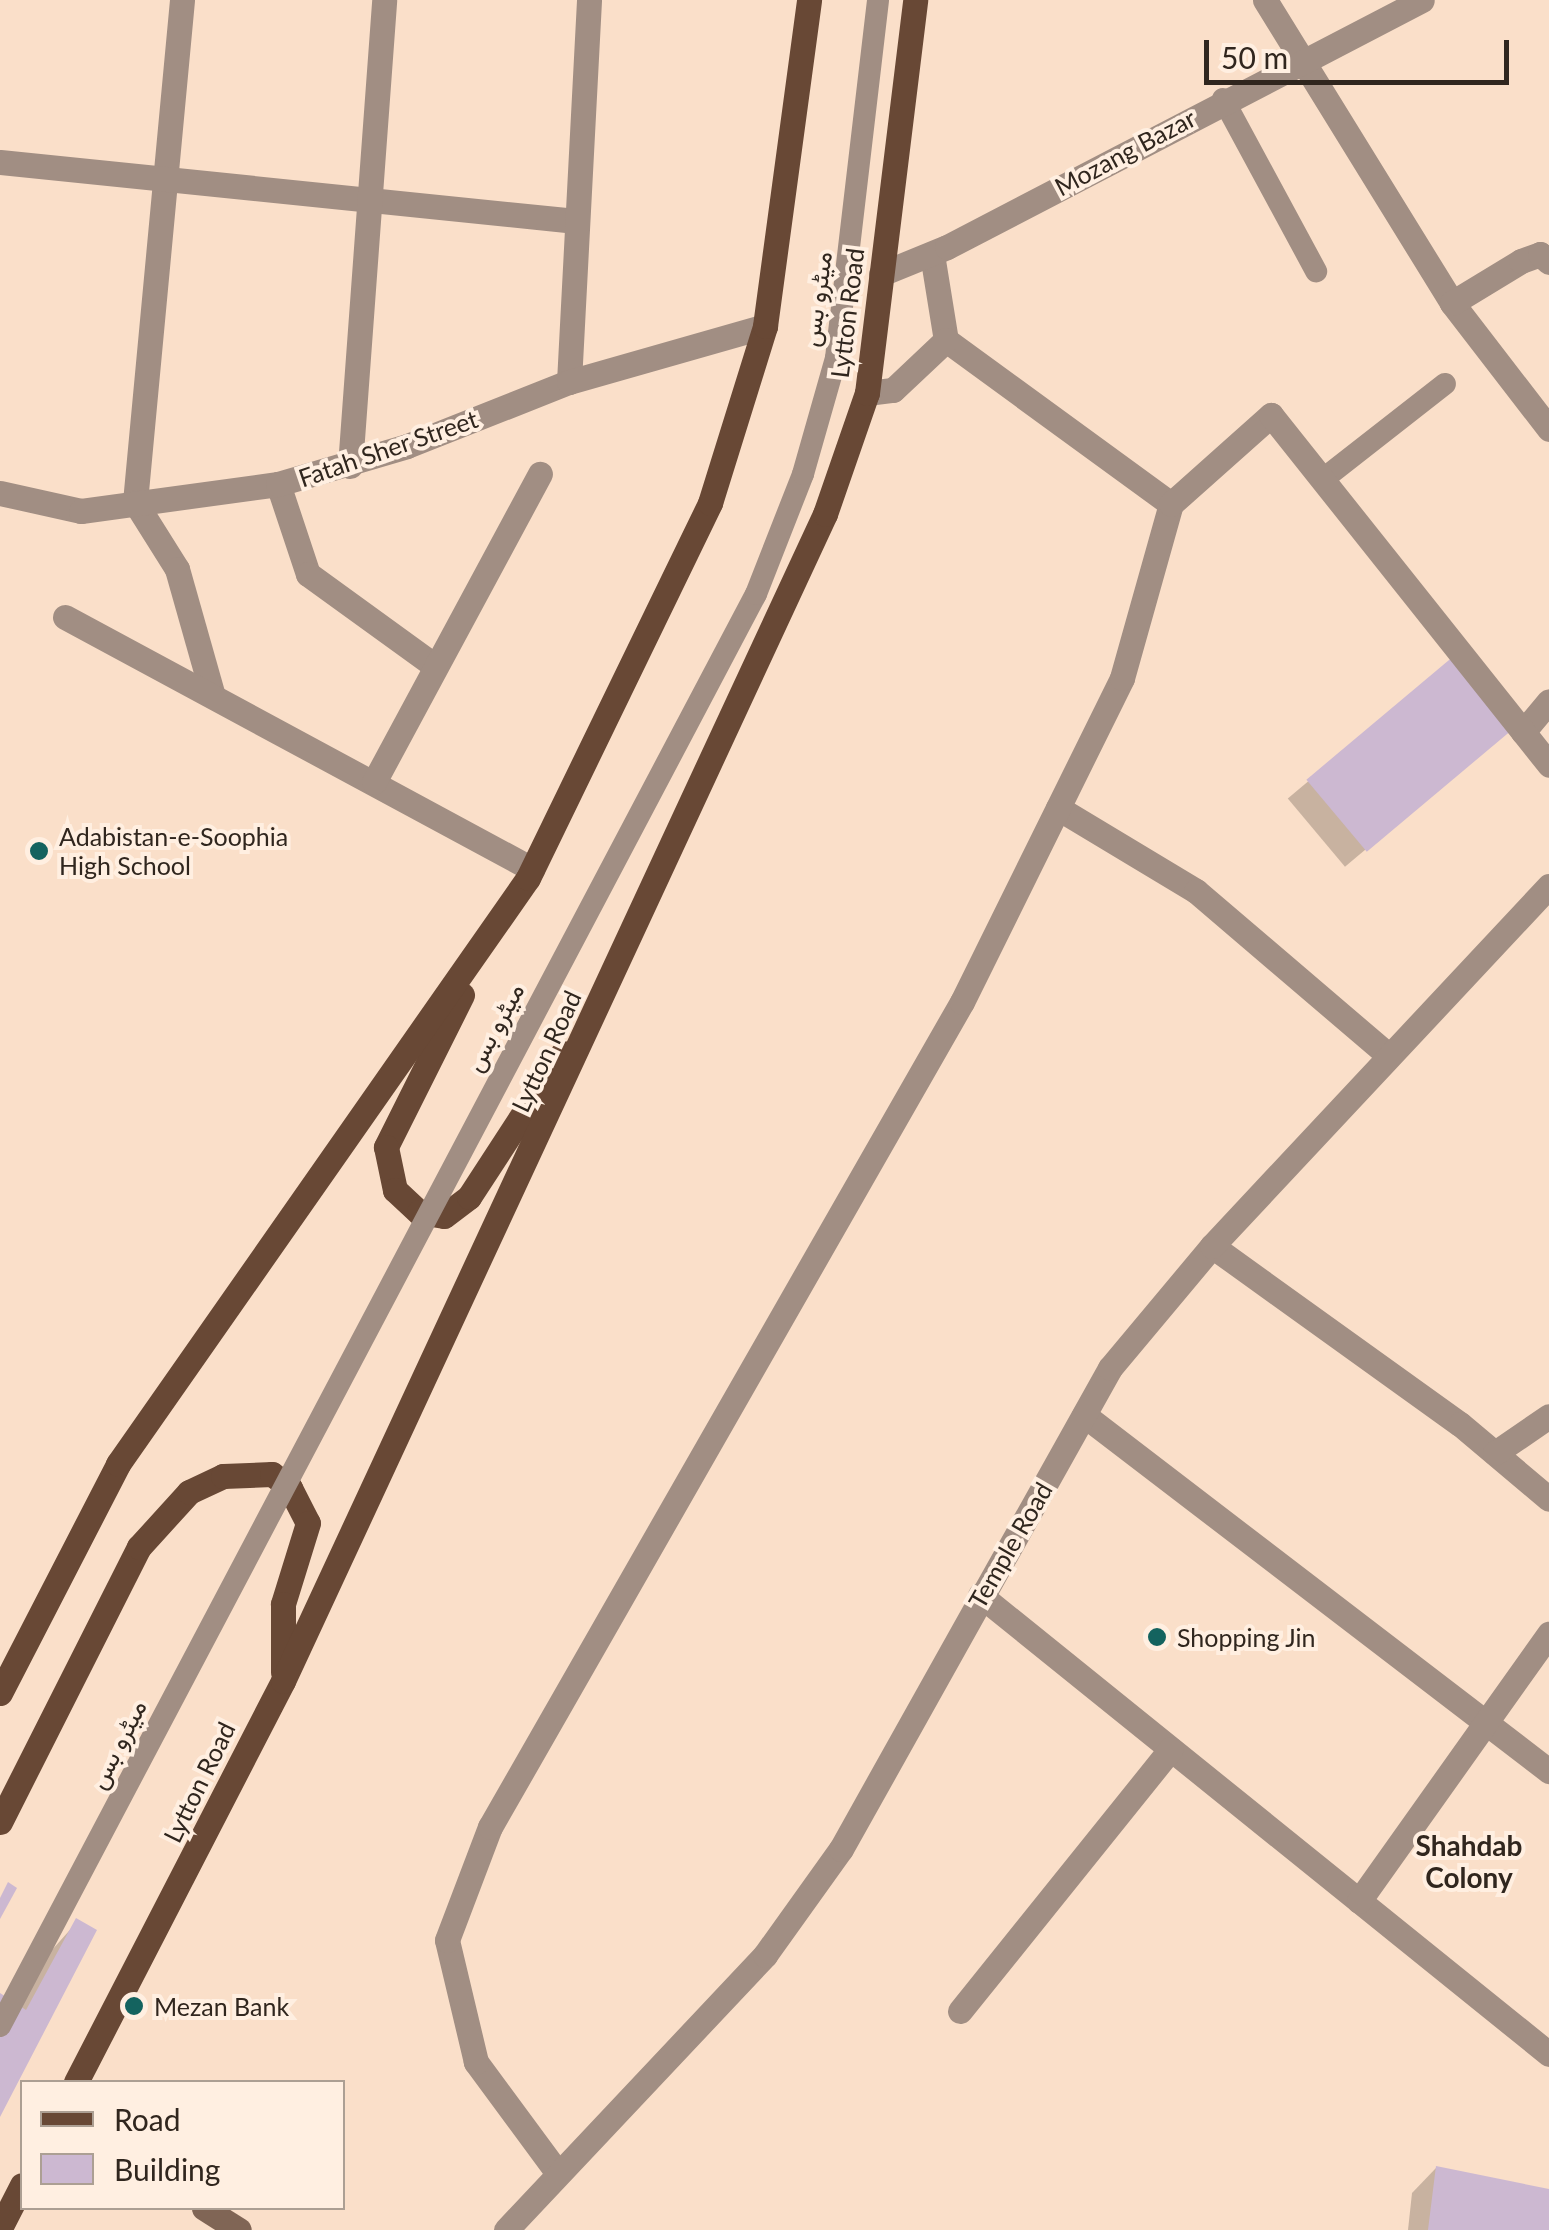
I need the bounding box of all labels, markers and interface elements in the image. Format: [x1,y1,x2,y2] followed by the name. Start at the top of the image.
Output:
[1209,20,1514,82] scale bar
[1221,39,1288,75] text: 50 m
[1050,102,1200,202] street label: Mozang Bazar
[824,246,870,380] street label: Lytton Road
[794,249,838,349] street label: میٹرو بس
[294,403,482,493] street label: Fatah Sher Street
[59,822,288,881] place label: Adabistan-e-Soophia High School
[28,840,50,862] marker: Adabistan-e-Soophia High School
[458,978,530,1076] street label: میٹرو بس
[505,986,587,1116] street label: Lytton Road
[962,1477,1058,1613] street label: Temple Road
[1177,1622,1316,1652] place label: Shopping Jin
[1146,1626,1168,1648] marker: Shopping Jin
[82,1694,152,1794] street label: میٹرو بس
[157,1717,241,1847] street label: Lytton Road
[1416,1828,1522,1894] district label: Shahdab Colony
[154,1991,289,2021] place label: Mezan Bank
[123,1995,145,2017] marker: Mezan Bank
[20,2080,345,2210] legend
[114,2101,181,2137] text: Road
[114,2151,220,2187] text: Building

